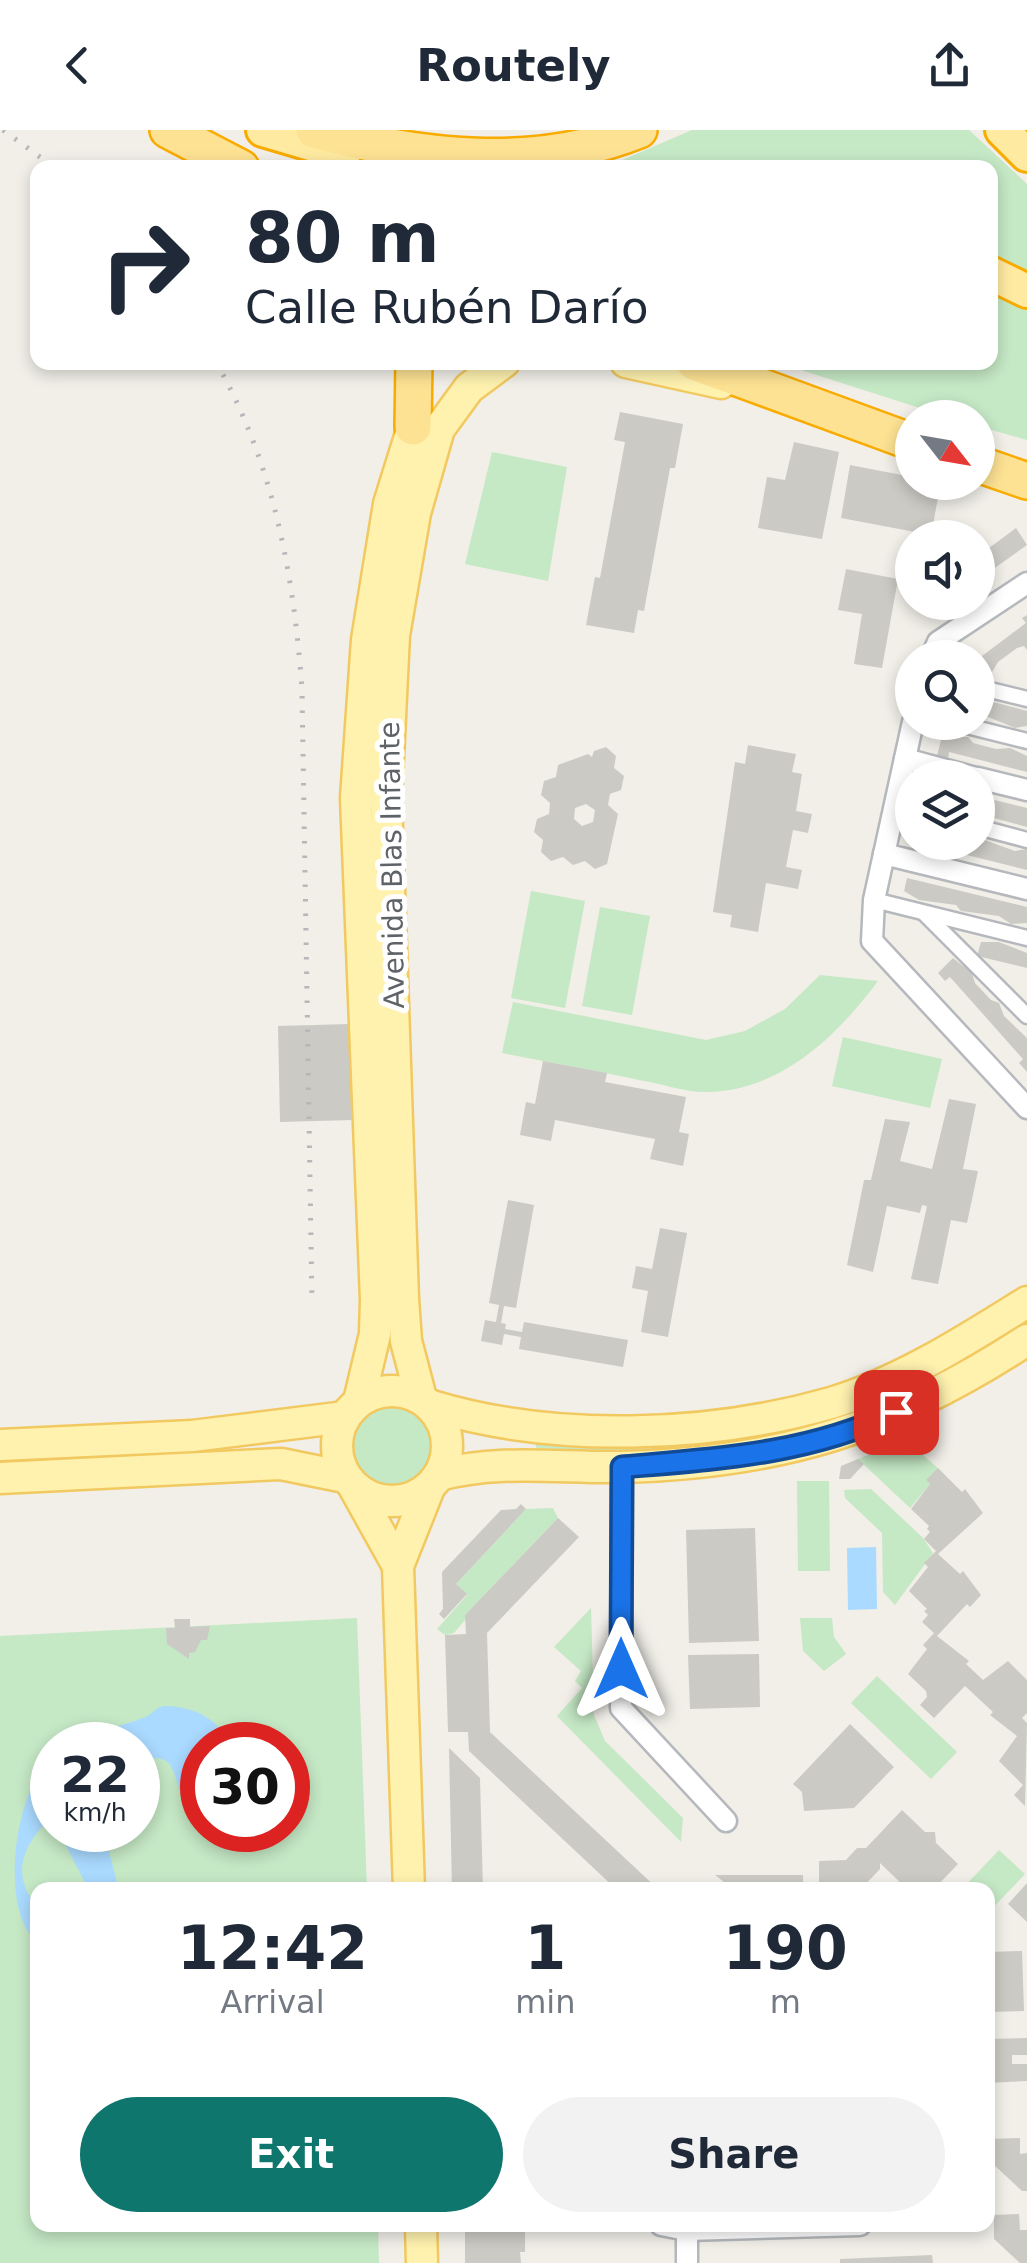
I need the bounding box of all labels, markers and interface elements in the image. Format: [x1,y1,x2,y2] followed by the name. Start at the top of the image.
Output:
[50,38,105,93] icon: back
[922,38,977,93] icon: share
[416,39,611,92] text: Routely
[245,197,440,279] text: 80 m
[80,200,210,330] icon: right
[245,281,649,334] text: Calle Rubén Darío
[895,400,995,500] north arrow
[895,400,995,860] map controls
[895,520,995,620] button: sound
[895,640,995,740] button: search
[373,721,411,1009] street label: Avenida Blas Infante
[895,760,995,860] button: layers
[854,1370,939,1455] pin
[869,1385,924,1440] icon: arrive
[569,1617,673,1721] position arrow
[180,1722,310,1852] speed limit sign: 30
[60,1746,130,1804] text: 22
[63,1798,127,1827] text: km/h
[177,1913,368,1983] text: 12:42
[524,1913,566,1983] text: 1
[723,1913,848,1983] text: 190
[221,1983,325,2021] text: Arrival
[515,1983,576,2021] text: min
[770,1983,801,2021] text: m
[80,2097,503,2212] button: Exit
[523,2097,945,2212] button: Share

